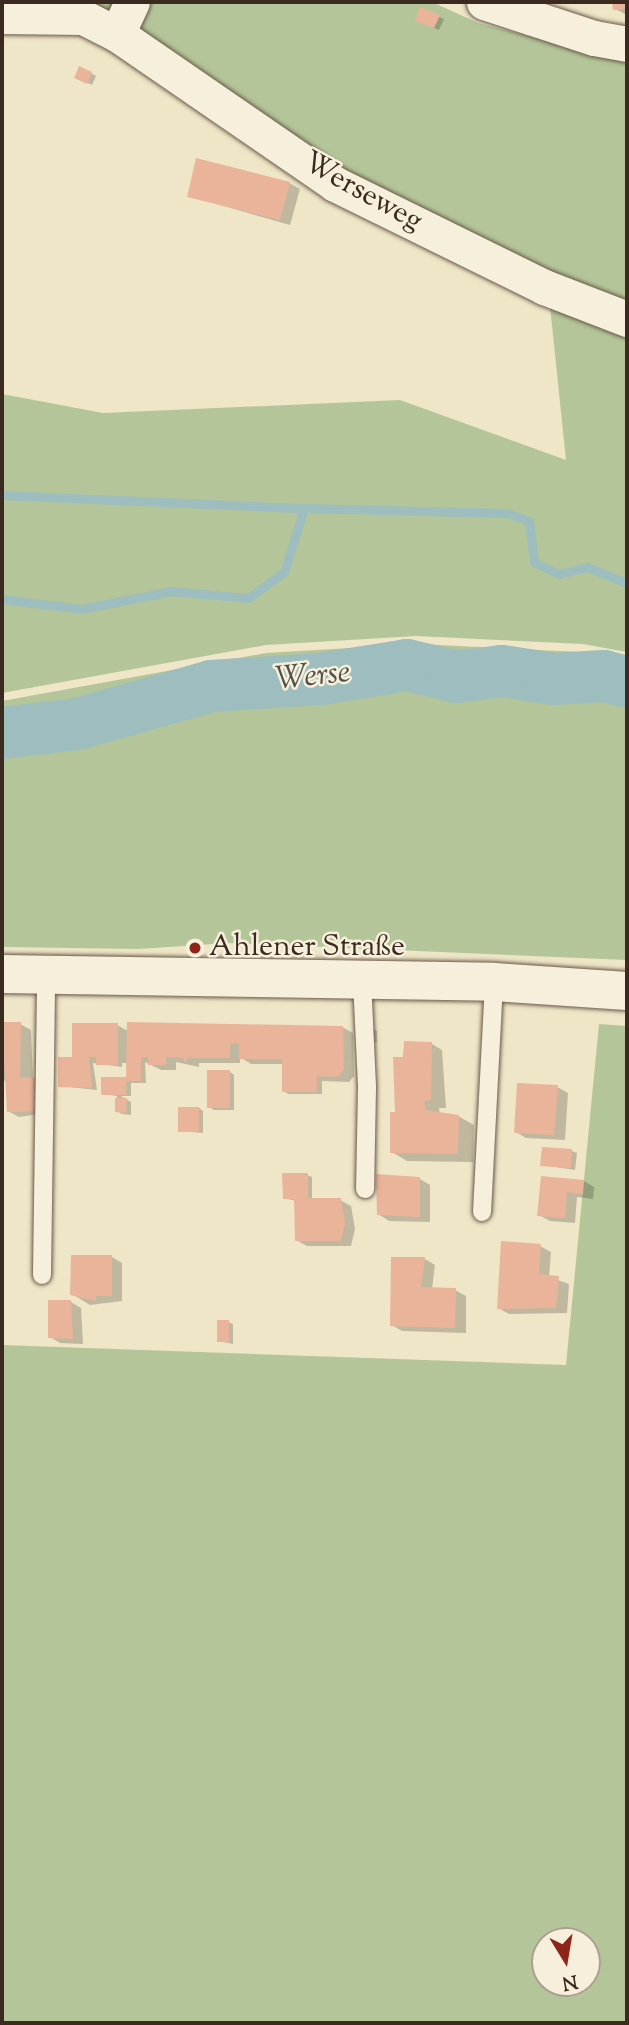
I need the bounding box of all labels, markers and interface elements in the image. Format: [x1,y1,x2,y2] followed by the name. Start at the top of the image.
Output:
[296,145,428,241] street label: Werseweg
[274,654,352,700] water label: Werse
[209,930,405,966] place label: Ahlener Straße
[187,940,203,956] marker: Ahlener Straße
[531,1927,601,1997] north arrow
[560,1966,580,1996] text: N

